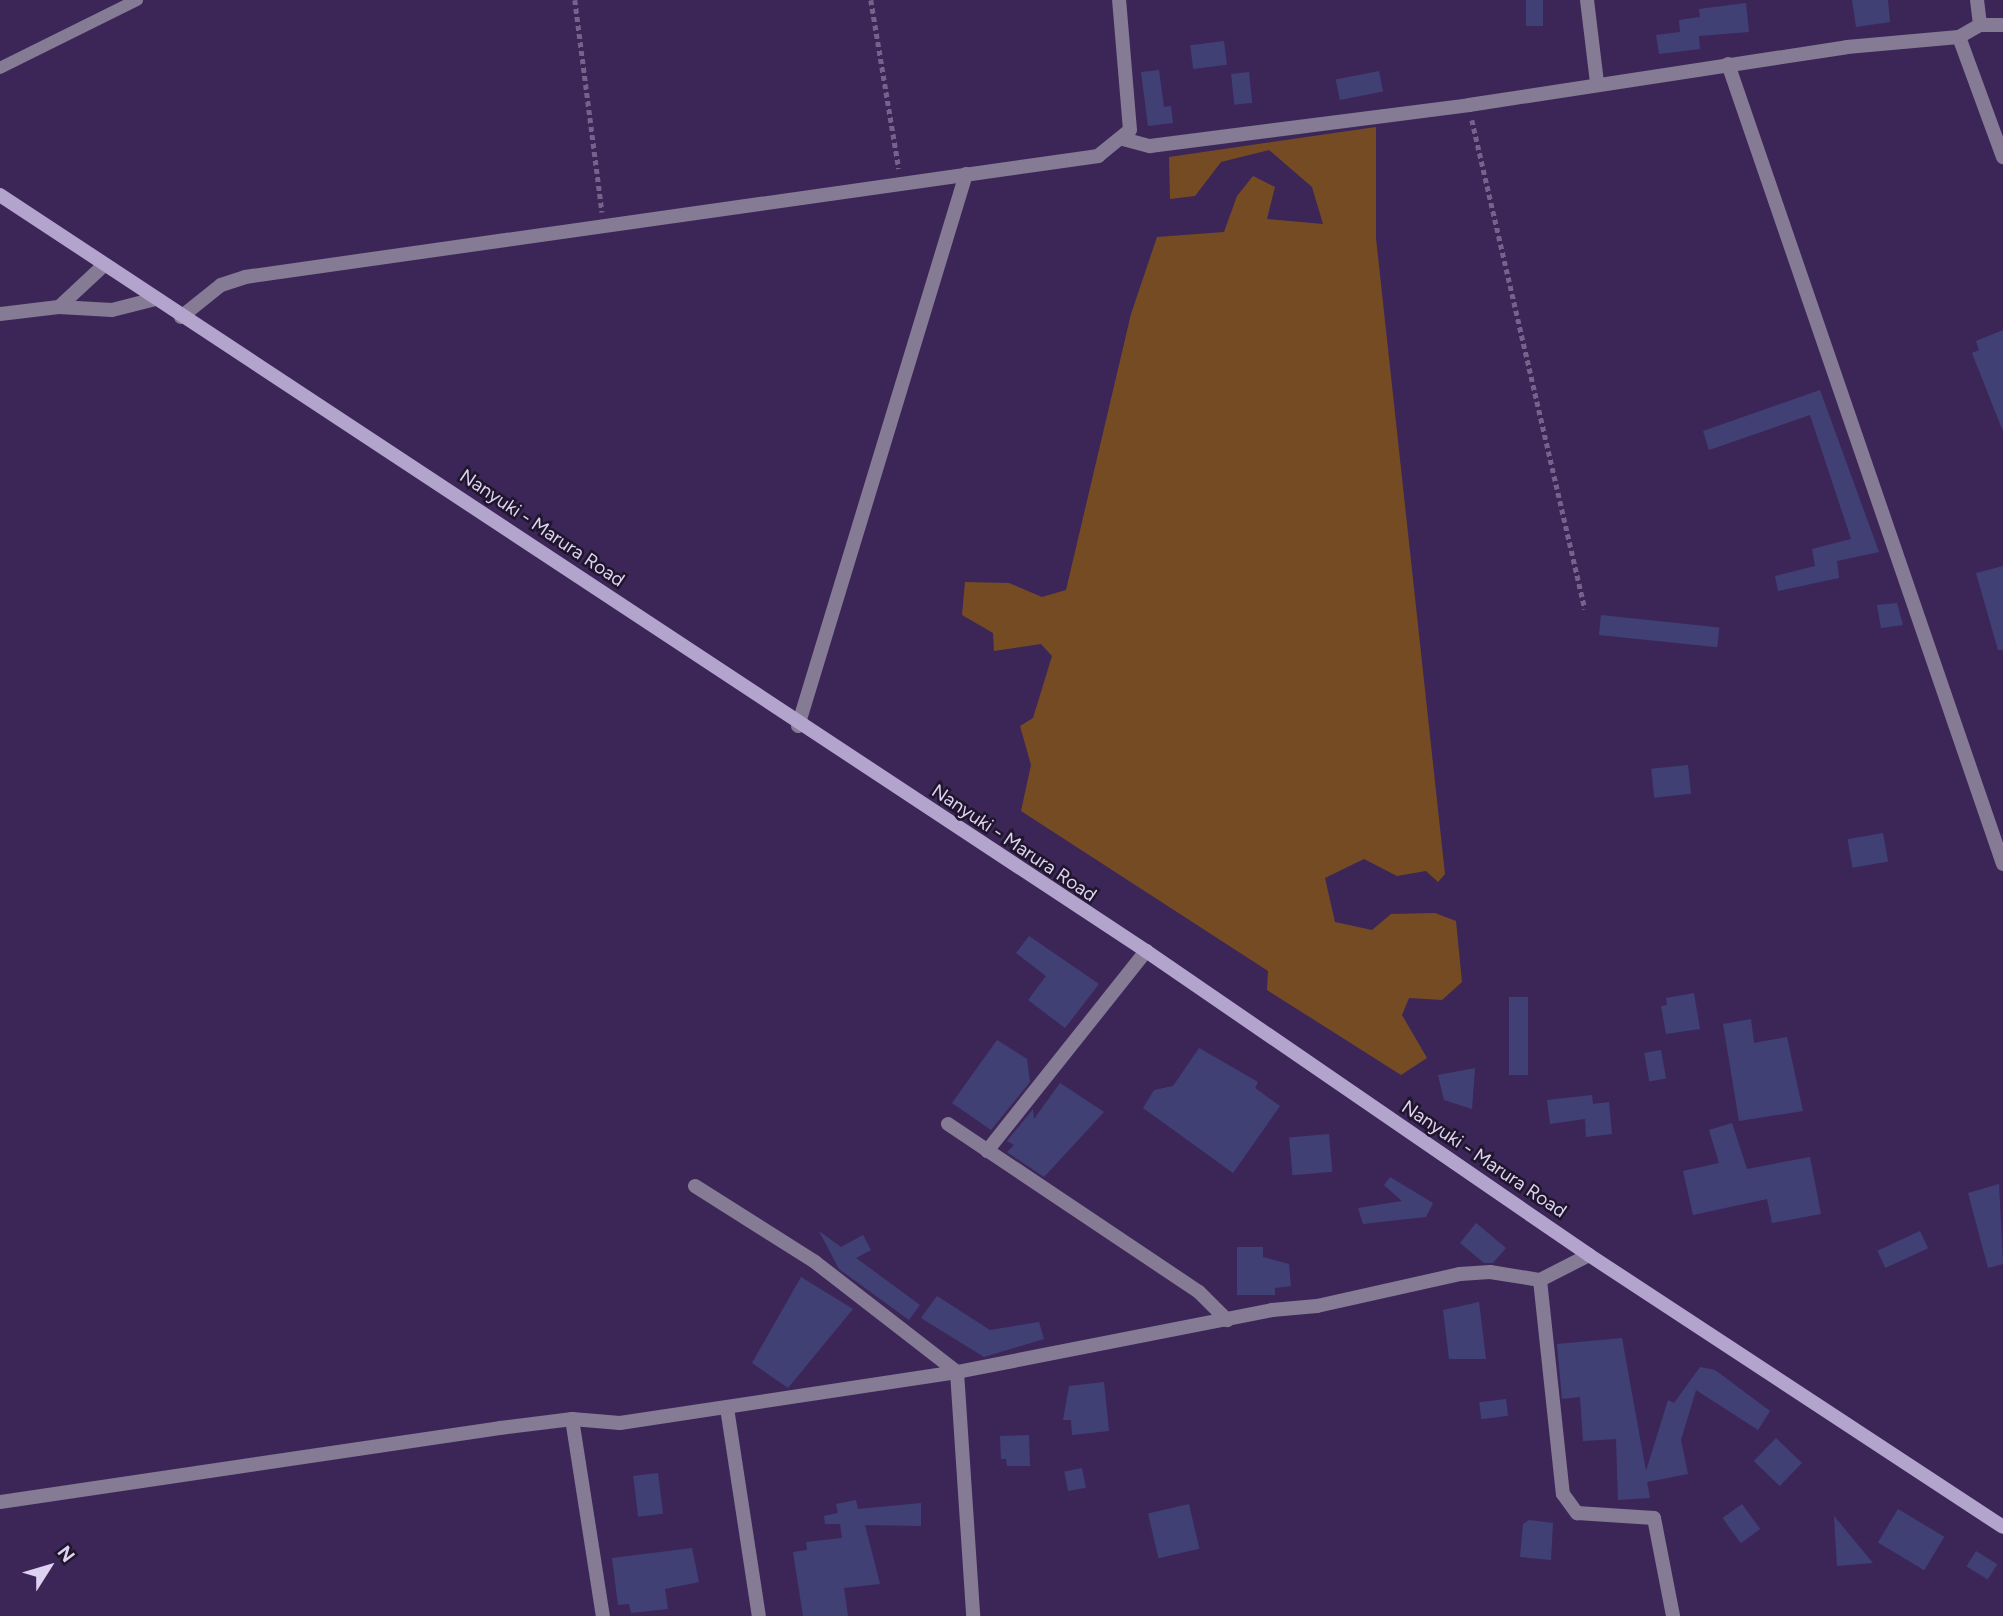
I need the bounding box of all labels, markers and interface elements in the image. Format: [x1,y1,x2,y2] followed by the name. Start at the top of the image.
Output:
[455,464,629,592] street label: Nanyuki - Marura Road
[927,779,1101,907] street label: Nanyuki - Marura Road
[1397,1095,1571,1223] street label: Nanyuki - Marura Road
[14,1532,84,1602] north arrow
[53,1541,80,1567] text: N

